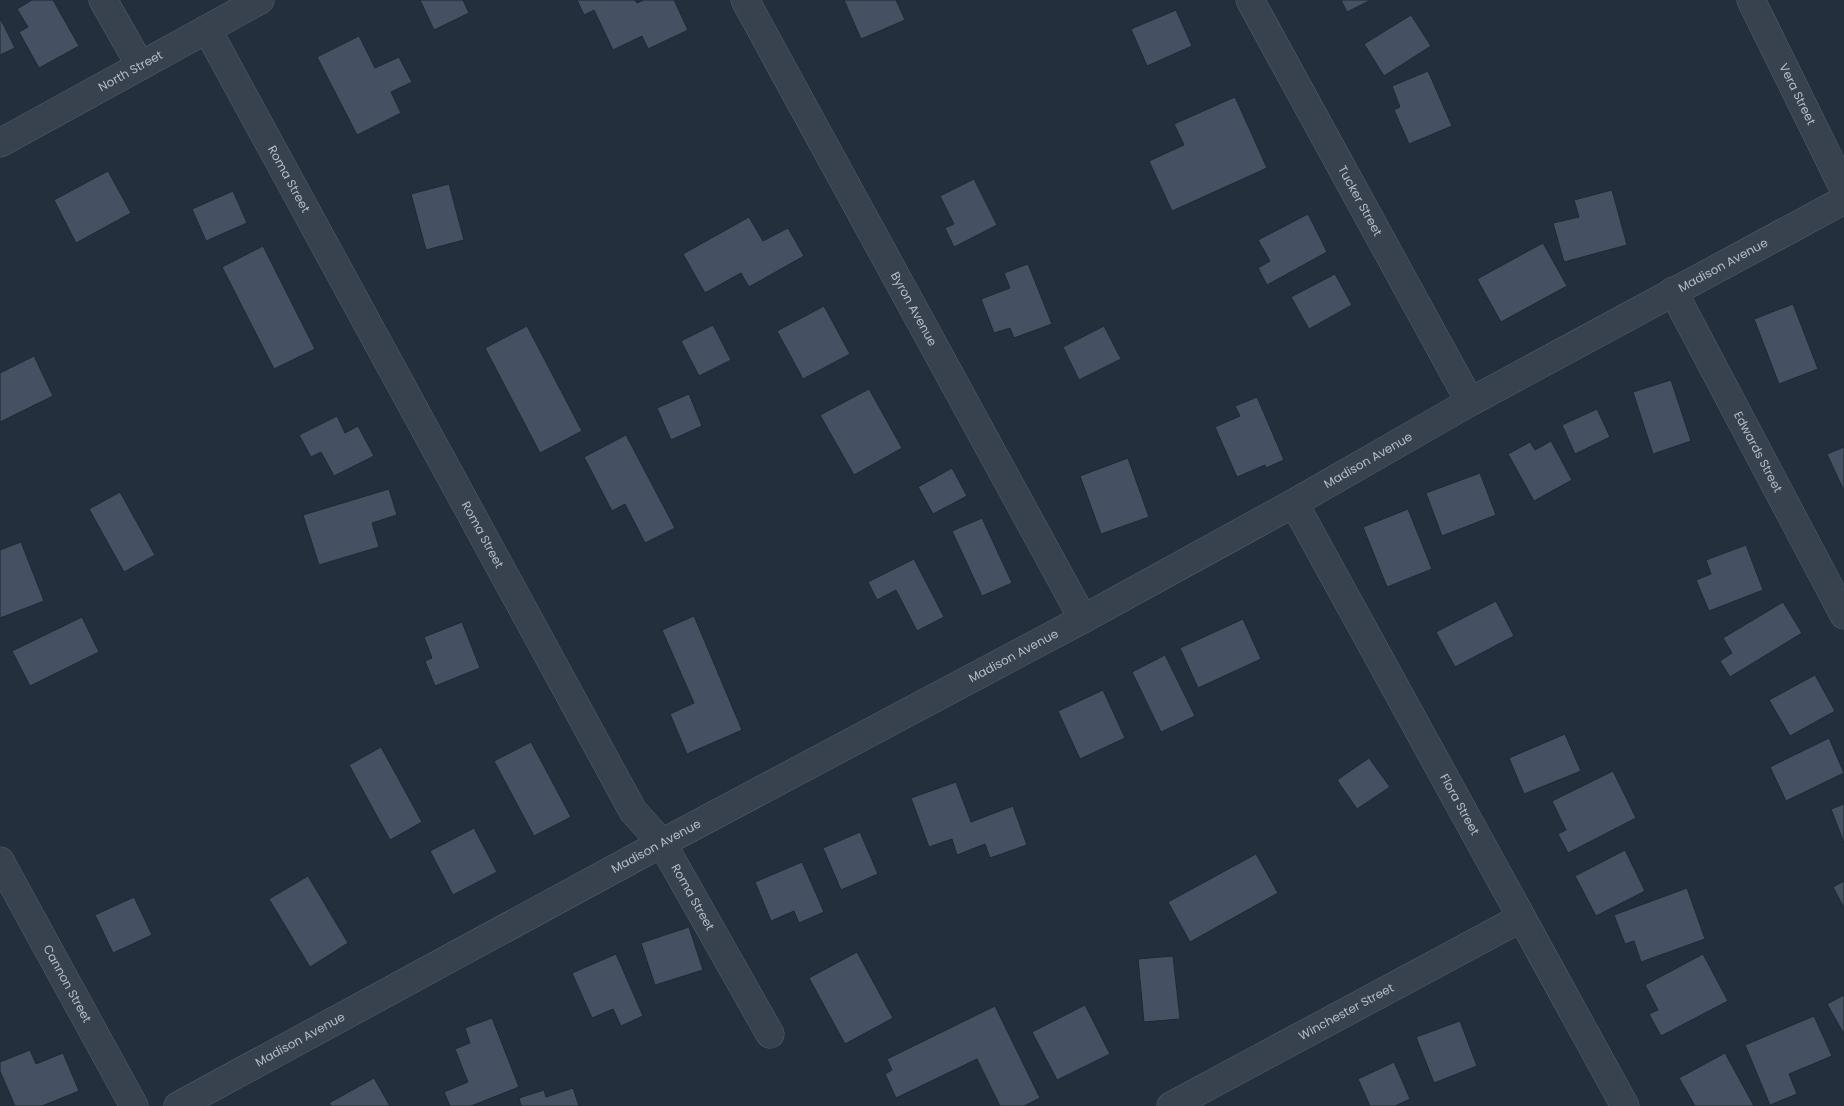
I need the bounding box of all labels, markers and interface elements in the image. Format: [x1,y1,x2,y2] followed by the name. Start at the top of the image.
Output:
[95,46,166,95] street label: North Street
[1775,60,1820,128] street label: Vera Street
[264,142,314,215] street label: Roma Street
[1334,162,1387,239] street label: Tucker Street
[1675,234,1771,296] street label: Madison Avenue
[887,269,941,349] street label: Byron Avenue
[1730,408,1787,495] street label: Edwards Street
[1321,428,1415,492] street label: Madison Avenue
[458,498,508,571] street label: Roma Street
[965,625,1061,686] street label: Madison Avenue
[1436,771,1484,838] street label: Flora Street
[608,815,704,877] street label: Madison Avenue
[668,861,719,933] street label: Roma Street
[39,942,96,1026] street label: Cannon Street
[1295,979,1397,1044] street label: Winchester Street
[252,1008,348,1070] street label: Madison Avenue

